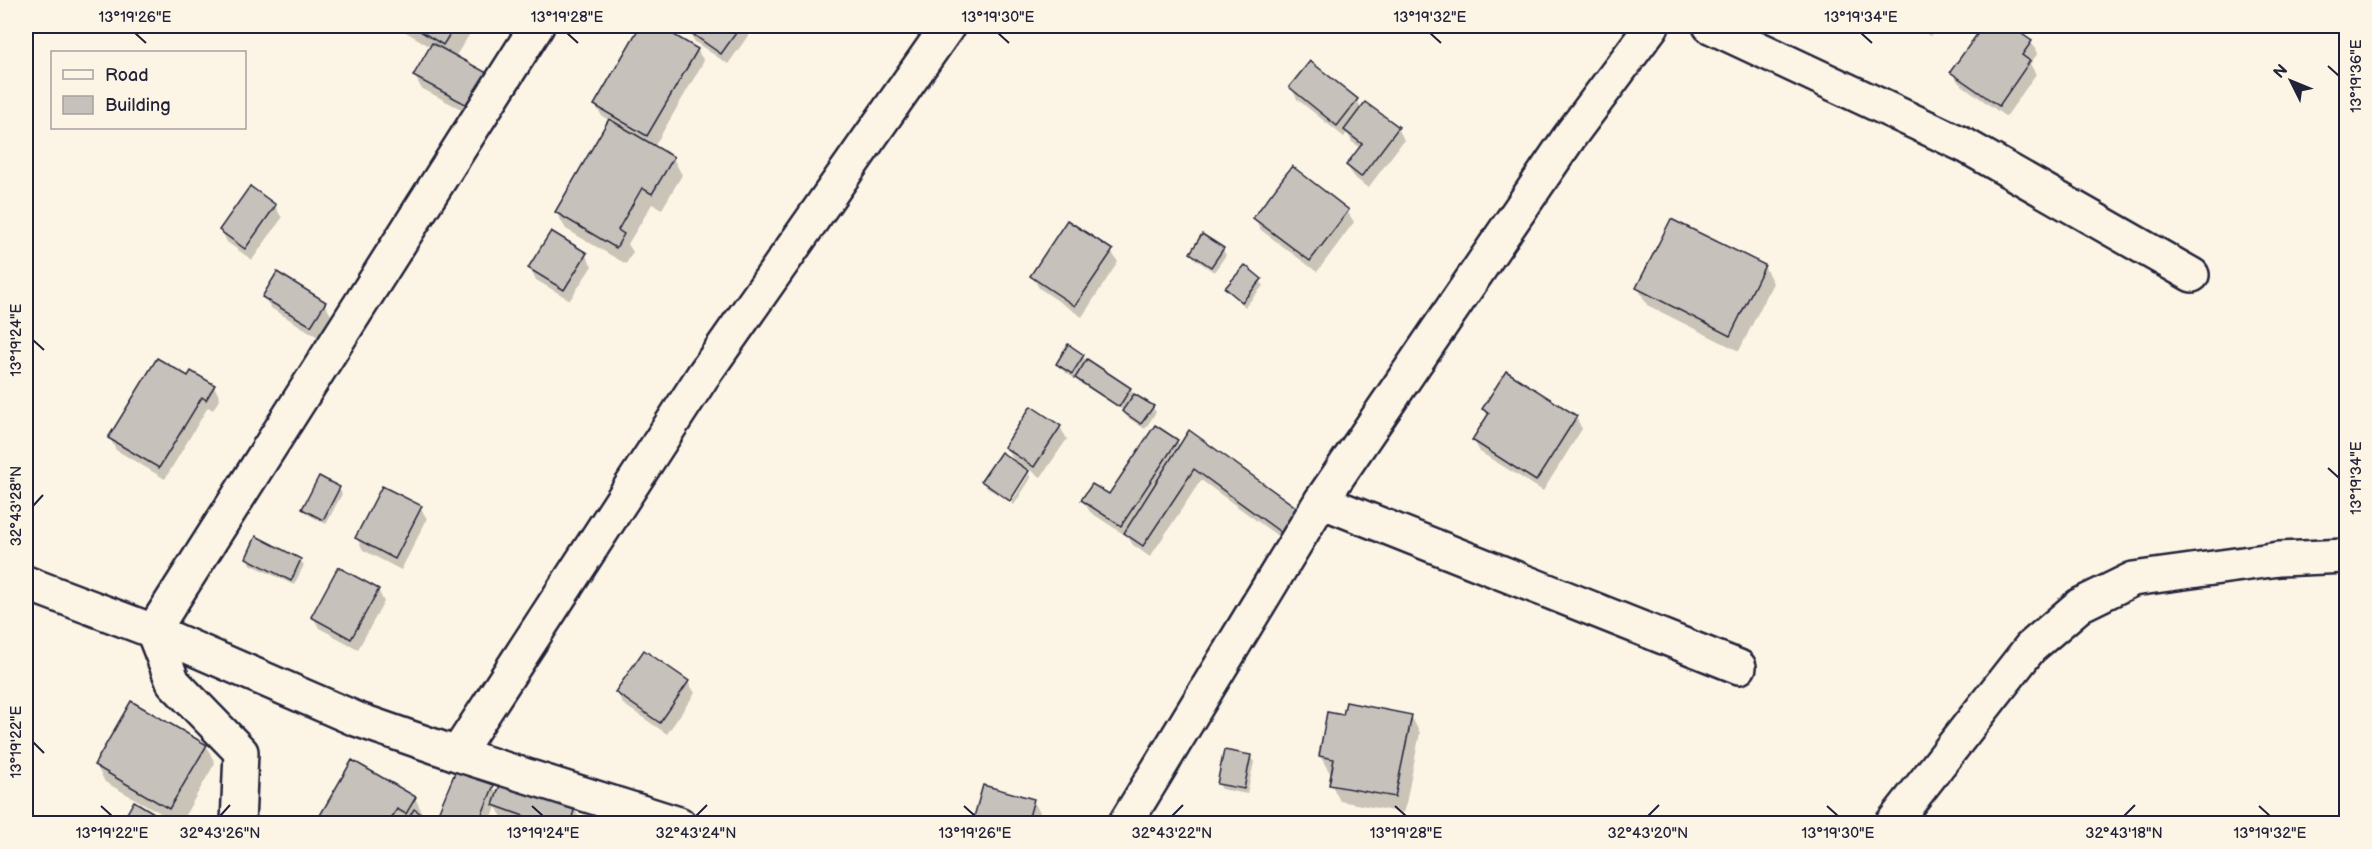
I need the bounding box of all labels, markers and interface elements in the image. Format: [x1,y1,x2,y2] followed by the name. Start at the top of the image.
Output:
[99,8,172,27] text: 13°19'26"E
[531,8,603,27] text: 13°19'28"E
[961,8,1035,27] text: 13°19'30"E
[1393,8,1467,27] text: 13°19'32"E
[1824,8,1898,27] text: 13°19'34"E
[2347,39,2366,113] text: 13°19'36"E
[51,51,246,129] legend
[2261,51,2321,111] north arrow
[2270,61,2292,83] text: N
[105,65,149,86] text: Road
[105,95,171,116] text: Building
[7,304,26,376] text: 13°19'24"E
[2347,441,2366,515] text: 13°19'34"E
[7,466,26,546] text: 32°43'28"N
[7,706,26,778] text: 13°19'22"E
[76,824,148,843] text: 13°19'22"E
[179,824,261,843] text: 32°43'26"N
[507,824,579,843] text: 13°19'24"E
[656,824,736,843] text: 32°43'24"N
[939,824,1012,843] text: 13°19'26"E
[1132,824,1212,843] text: 32°43'22"N
[1370,824,1442,843] text: 13°19'28"E
[1608,824,1688,843] text: 32°43'20"N
[1801,824,1875,843] text: 13°19'30"E
[2085,824,2163,843] text: 32°43'18"N
[2233,824,2307,843] text: 13°19'32"E

